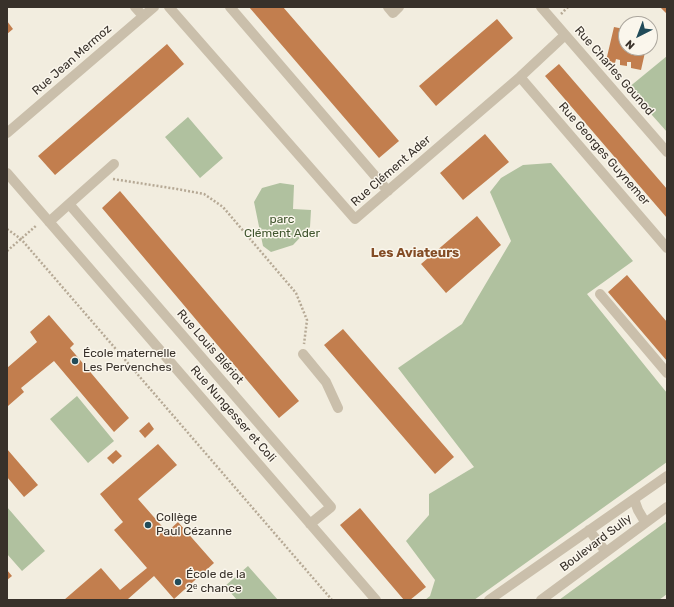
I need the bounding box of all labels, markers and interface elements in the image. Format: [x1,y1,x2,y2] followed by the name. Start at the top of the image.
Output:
[618,16,658,56] north arrow
[29,22,115,98] street label: Rue Jean Mermoz
[571,23,657,119] street label: Rue Charles Gounod
[623,37,638,52] text: N
[555,100,653,208] street label: Rue Georges Guynemer
[348,132,434,210] street label: Rue Clément Ader
[244,213,320,241] park label: parc Clément Ader
[371,245,459,261] district label: Les Aviateurs
[174,307,246,387] street label: Rue Louis Blériot
[83,347,176,375] place label: École maternelle Les Pervenches
[70,356,80,366] marker: École maternelle Les Pervenches
[187,363,279,465] street label: Rue Nungesser et Coli
[156,511,232,539] place label: Collège Paul Cézanne
[557,511,635,575] street label: Boulevard Sully
[143,520,153,530] marker: Collège Paul Cézanne
[186,568,246,596] place label: École de la 2ᵉ chance
[173,577,183,587] marker: École de la 2ᵉ chance

